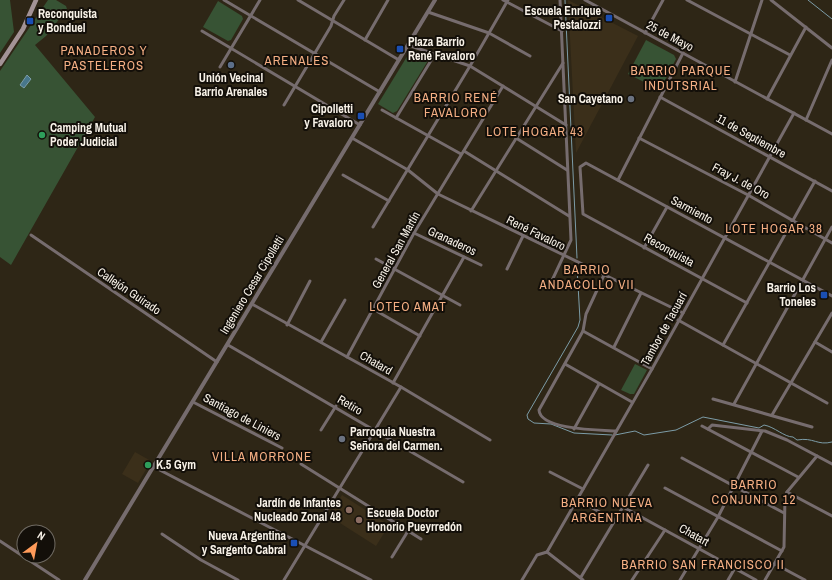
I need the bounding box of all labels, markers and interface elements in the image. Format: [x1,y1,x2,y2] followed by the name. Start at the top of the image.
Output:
[524,3,602,33] place label: Escuela Enrique Pestalozzi
[38,6,98,36] place label: Reconquista y Bonduel
[604,13,614,23] marker: Escuela Enrique Pestalozzi
[25,16,35,26] marker: Reconquista y Bonduel
[644,17,696,55] street label: 25 de Mayo
[408,34,475,64] place label: Plaza Barrio René Favaloro
[60,42,148,74] district label: PANADEROS Y PASTELEROS
[395,44,405,54] marker: Plaza Barrio René Favaloro
[264,52,329,69] district label: ARENALES
[226,60,236,70] marker: Unión Vecinal Barrio Arenales
[630,62,732,94] district label: BARRIO PARQUE INDUTSRIAL
[195,70,268,100] place label: Unión Vecinal Barrio Arenales
[414,89,498,121] district label: BARRIO RENÉ FAVALORO
[558,91,623,107] place label: San Cayetano
[626,94,636,104] marker: San Cayetano
[304,101,353,131] place label: Cipolletti y Favaloro
[713,110,789,162] street label: 11 de Septiembre
[356,111,366,121] marker: Cipolletti y Favaloro
[50,120,127,150] place label: Camping Mutual Poder Judicial
[486,123,584,140] district label: LOTE HOGAR 43
[37,130,47,140] marker: Camping Mutual Poder Judicial
[709,159,773,203] street label: Fray J. de Oro
[668,192,716,228] street label: Sarmiento
[368,209,424,291] street label: General San Martín
[504,212,568,254] street label: René Favaloro
[725,220,823,237] district label: LOTE HOGAR 38
[425,223,479,259] street label: Granaderos
[641,230,698,271] street label: Reconquista
[216,233,288,337] street label: Ingeniero Cesar Cipolletti
[539,261,634,293] district label: BARRIO ANDACOLLO VII
[94,264,164,318] street label: Callejón Guirado
[767,280,817,310] place label: Barrio Los Toneles
[637,289,691,369] street label: Tambor de Tacuarí
[819,290,829,300] marker: Barrio Los Toneles
[369,298,447,315] district label: LOTEO AMAT
[357,347,395,379] street label: Chatard
[200,390,284,444] street label: Santiago de Liniers
[334,391,366,419] street label: Retiro
[350,424,443,454] place label: Parroquia Nuestra Señora del Carmen.
[337,434,347,444] marker: Parroquia Nuestra Señora del Carmen.
[212,448,312,465] district label: VILLA MORRONE
[156,457,196,473] place label: K.5 Gym
[143,460,153,470] marker: K.5 Gym
[712,476,796,508] district label: BARRIO CONJUNTO 12
[561,494,653,526] district label: BARRIO NUEVA ARGENTINA
[254,495,342,525] place label: Jardín de Infantes Nucleado Zonal 48
[344,505,354,515] marker: Jardín de Infantes Nucleado Zonal 48
[367,505,462,535] place label: Escuela Doctor Honorio Pueyrredón
[354,515,364,525] marker: Escuela Doctor Honorio Pueyrredón
[676,520,712,550] street label: Chatart
[16,524,56,564] north arrow
[35,528,48,543] text: N
[202,528,287,558] place label: Nueva Argentina y Sargento Cabral
[289,538,299,548] marker: Nueva Argentina y Sargento Cabral
[621,556,785,573] district label: BARRIO SAN FRANCISCO II

